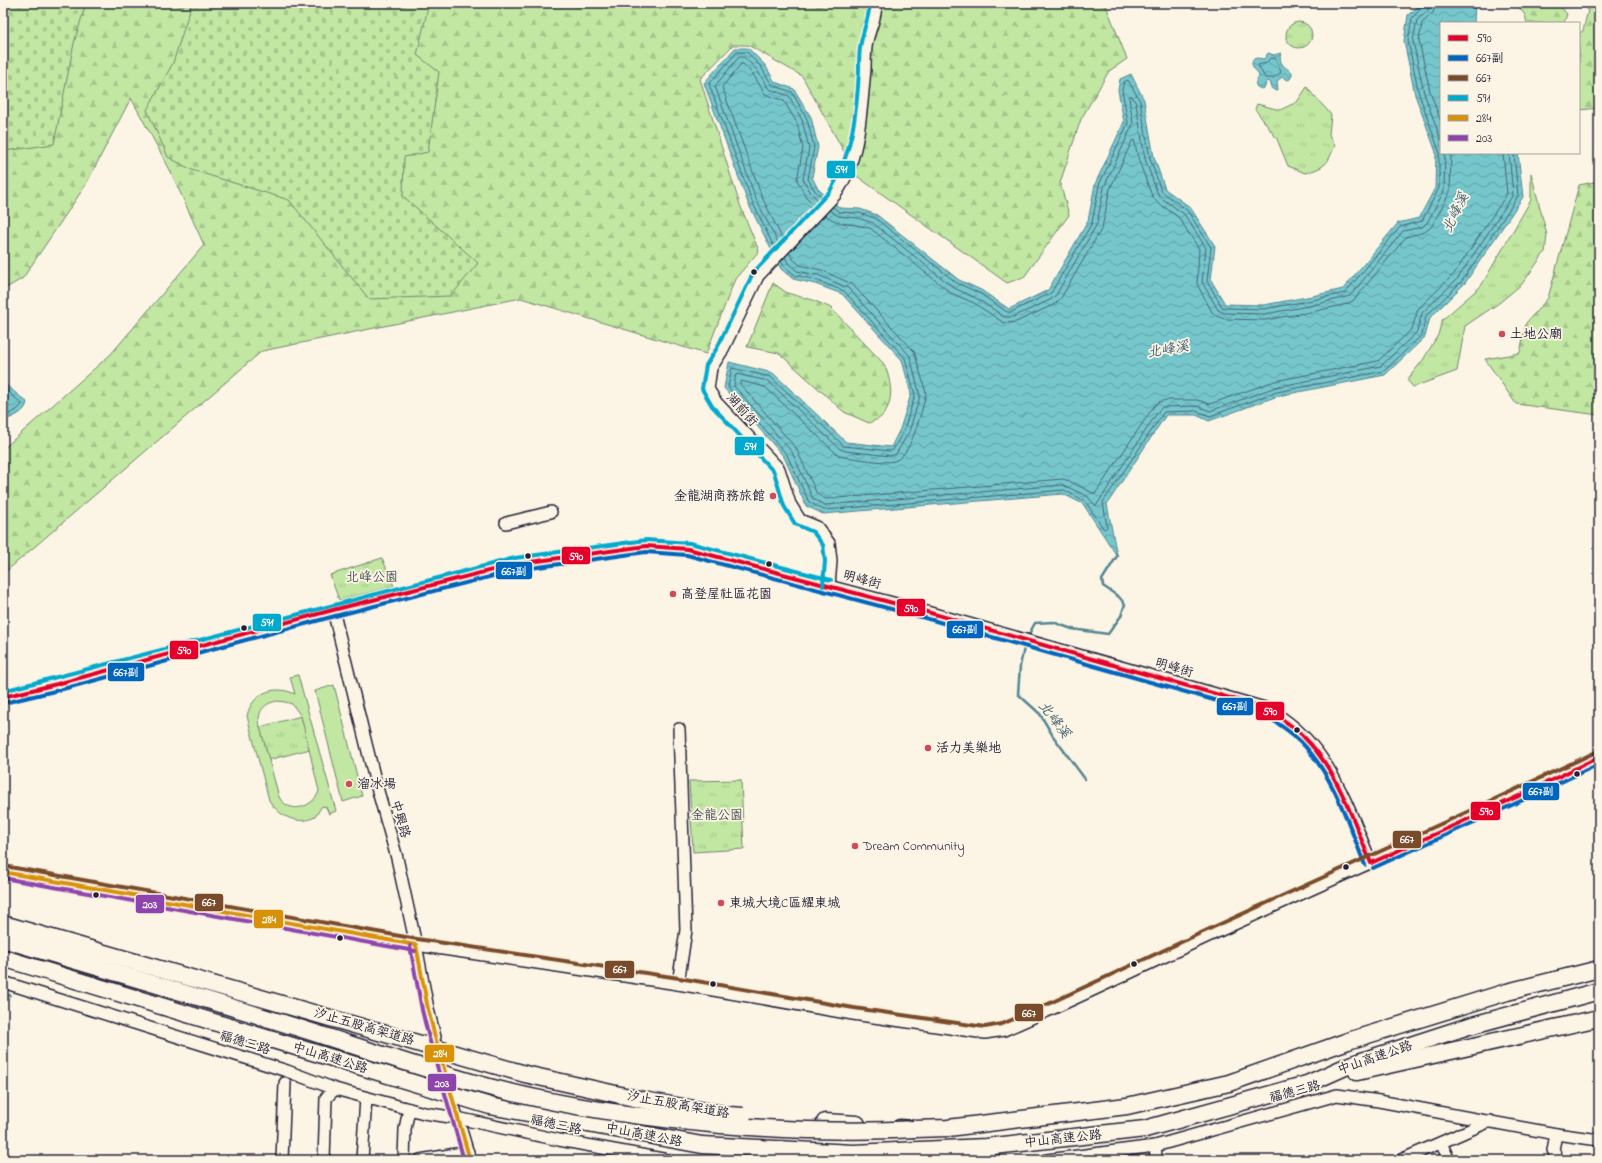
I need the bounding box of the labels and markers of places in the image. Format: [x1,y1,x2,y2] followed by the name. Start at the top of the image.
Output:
[749,267,759,277] unlabelled marker
[1510,325,1562,344] place label: 土地公廟
[1497,329,1507,339] marker: 土地公廟
[674,487,765,506] place label: 金龍湖商務旅館
[768,491,778,501] marker: 金龍湖商務旅館
[523,551,533,561] unlabelled marker
[764,559,774,569] unlabelled marker
[681,585,772,604] place label: 高登屋社區花園
[668,589,678,599] marker: 高登屋社區花園
[239,623,249,633] unlabelled marker
[1292,725,1302,735] unlabelled marker
[936,739,1001,758] place label: 活力美樂地
[923,743,933,753] marker: 活力美樂地
[1572,769,1582,779] unlabelled marker
[357,775,396,794] place label: 溜冰場
[344,779,354,789] marker: 溜冰場
[862,837,965,857] place label: Dream Community
[850,841,860,851] marker: Dream Community
[1341,862,1351,872] unlabelled marker
[91,890,101,900] unlabelled marker
[729,894,840,913] place label: 東城大境C區耀東城
[716,898,726,908] marker: 東城大境C區耀東城
[335,933,345,943] unlabelled marker
[1129,959,1139,969] unlabelled marker
[708,979,718,989] unlabelled marker

